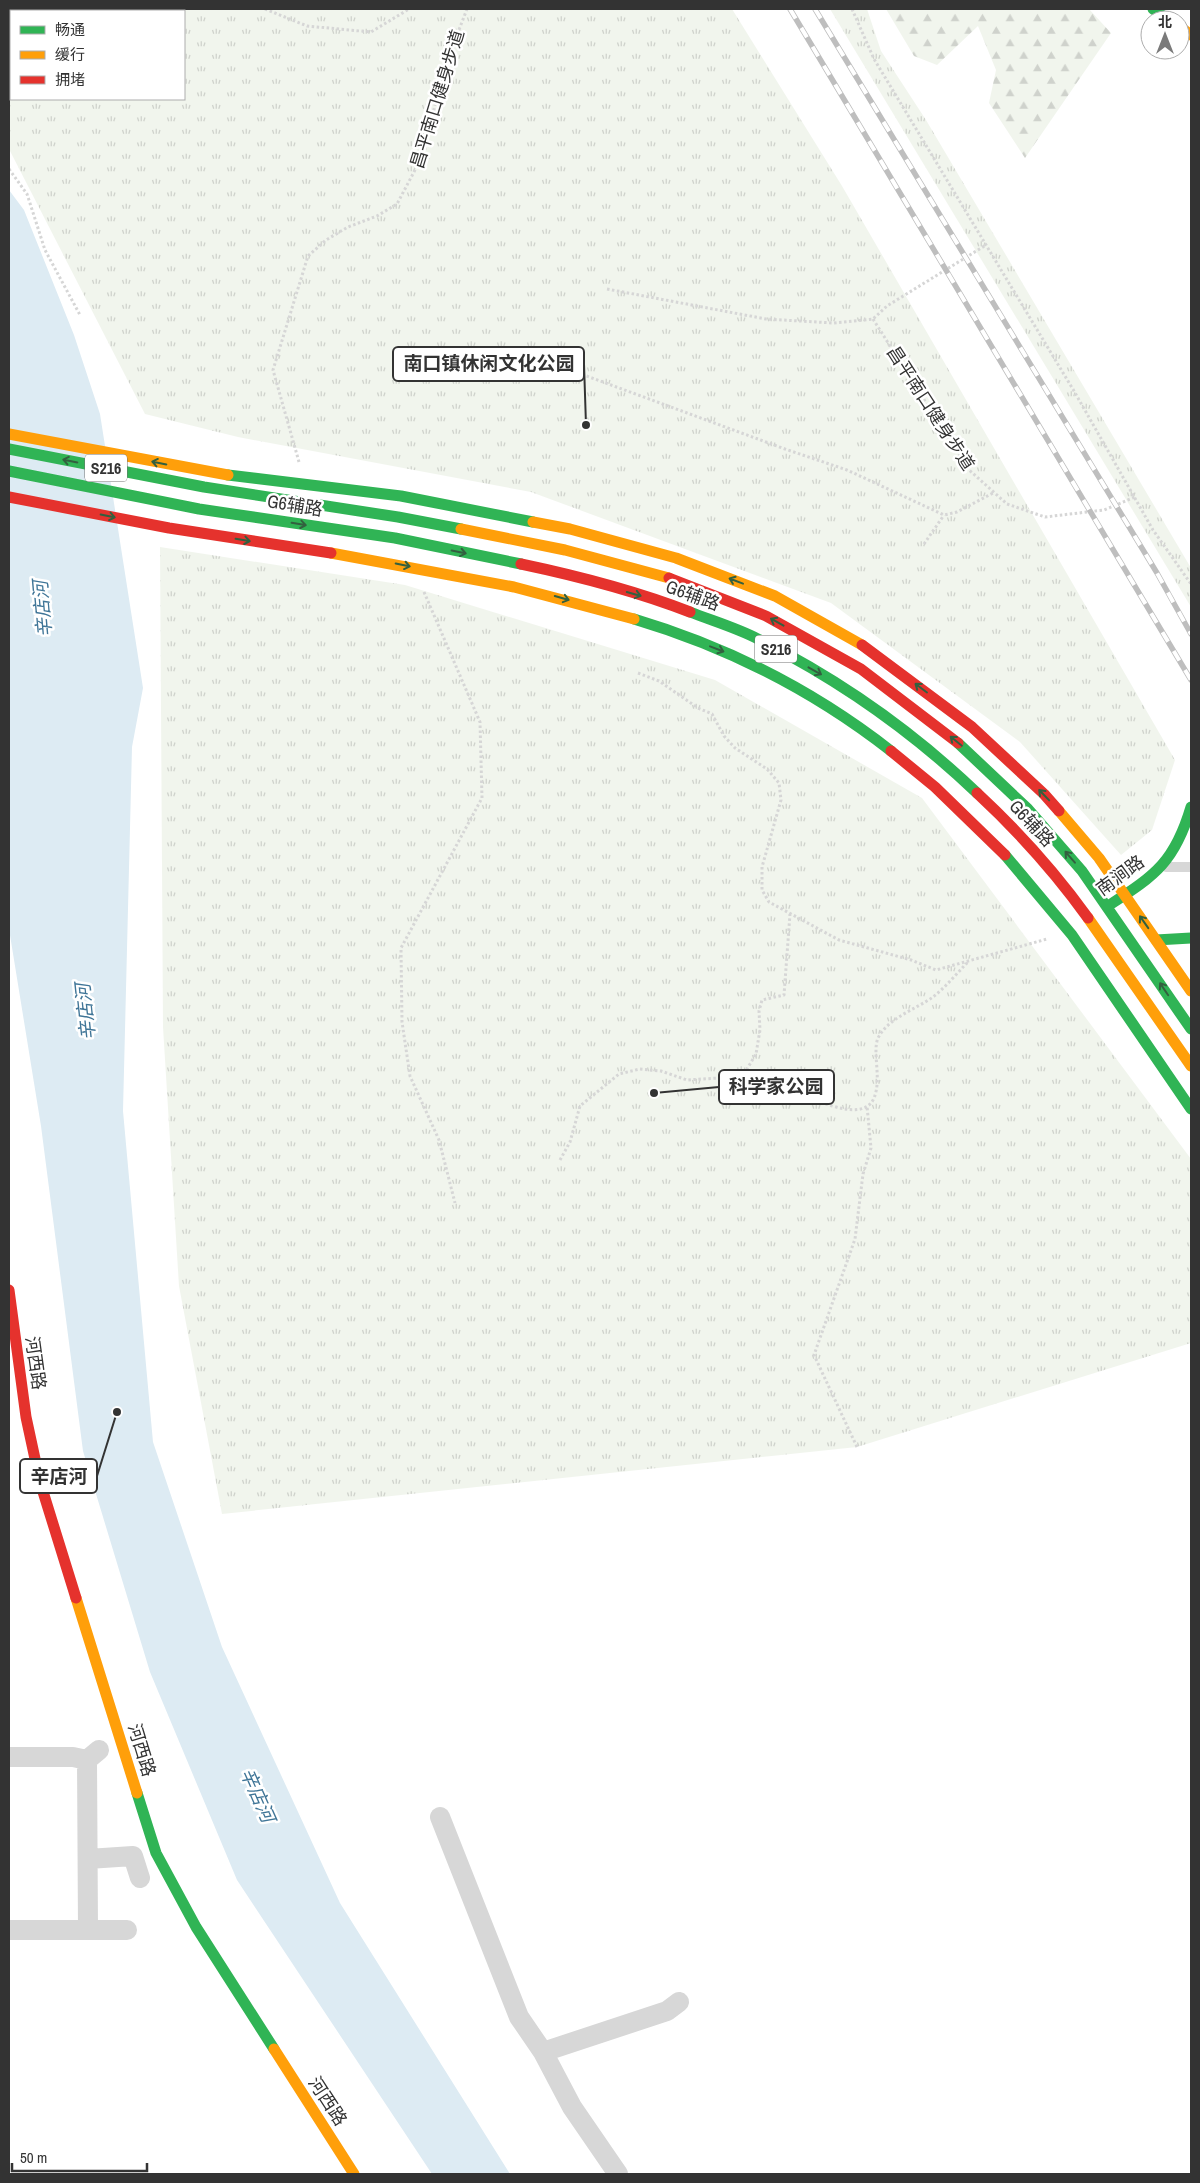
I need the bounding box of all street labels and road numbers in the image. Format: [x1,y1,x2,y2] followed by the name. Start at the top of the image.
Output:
[404,26,470,172] street label: 昌平南口健身步道
[881,341,981,475] street label: 昌平南口健身步道
[85,454,127,482] road number: S216
[266,488,324,522] street label: G6辅路
[663,574,723,616] street label: G6辅路
[755,636,797,662] road number: S216
[1004,794,1060,852] street label: G6辅路
[1091,849,1149,901] street label: 南涧路
[20,1335,52,1391] street label: 河西路
[122,1721,162,1779] street label: 河西路
[303,2072,353,2130] street label: 河西路

